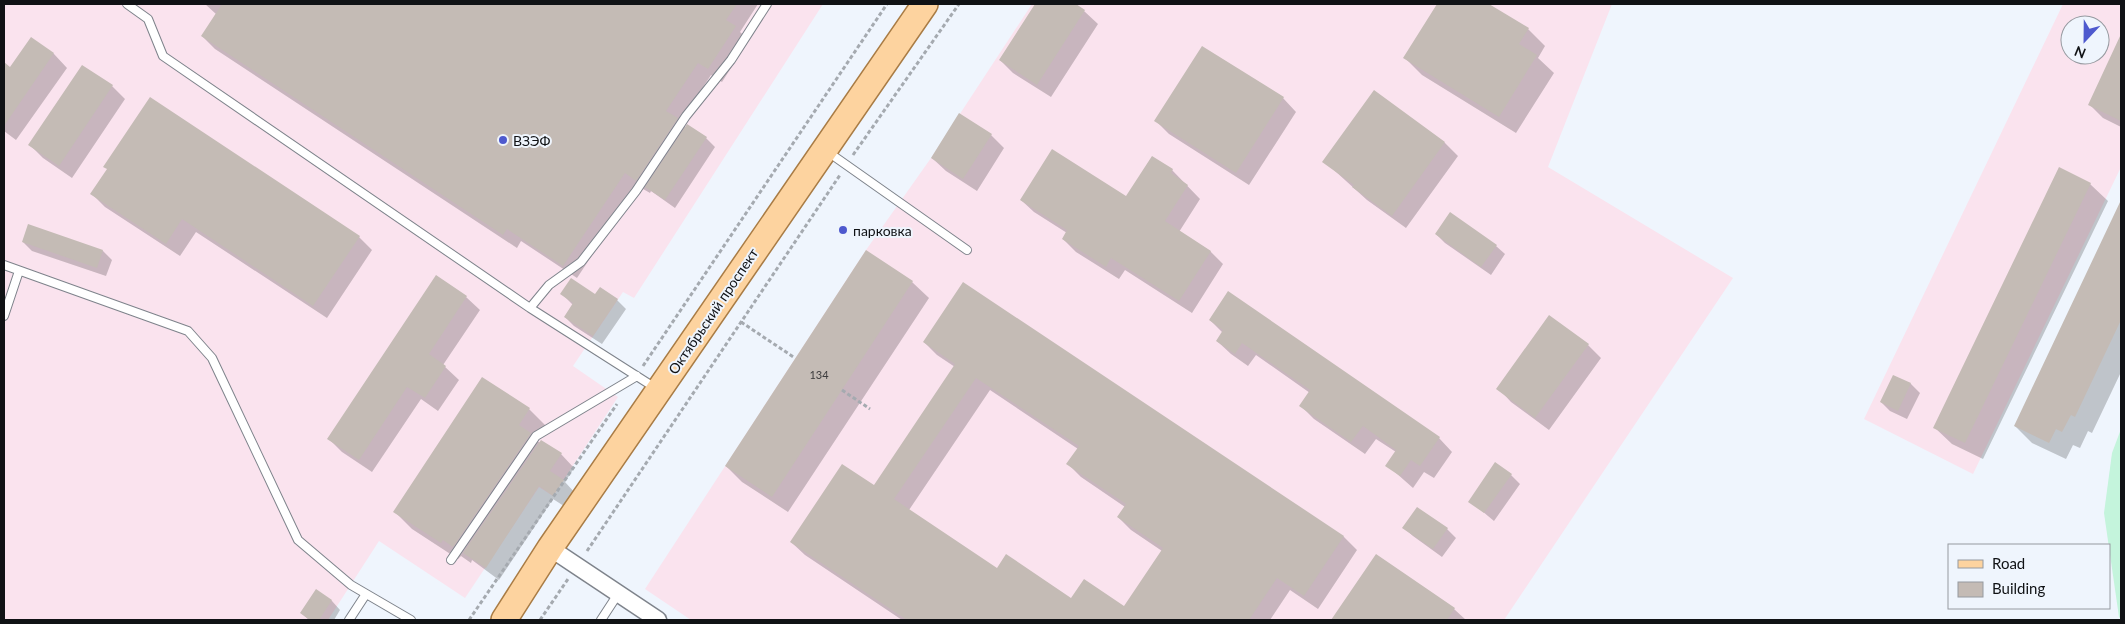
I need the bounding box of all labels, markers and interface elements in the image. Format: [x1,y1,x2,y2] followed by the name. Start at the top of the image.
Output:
[2060,15,2110,65] north arrow
[2072,43,2088,62] text: N
[513,132,551,149] place label: ВЗЭФ
[497,134,509,146] marker: ВЗЭФ
[853,222,912,239] place label: парковка
[837,224,849,236] marker: парковка
[664,245,762,377] street label: Октябрьский проспект
[809,368,829,381] house number: 134
[1948,544,2110,609] legend
[1992,554,2025,572] text: Road
[1992,579,2045,597] text: Building

